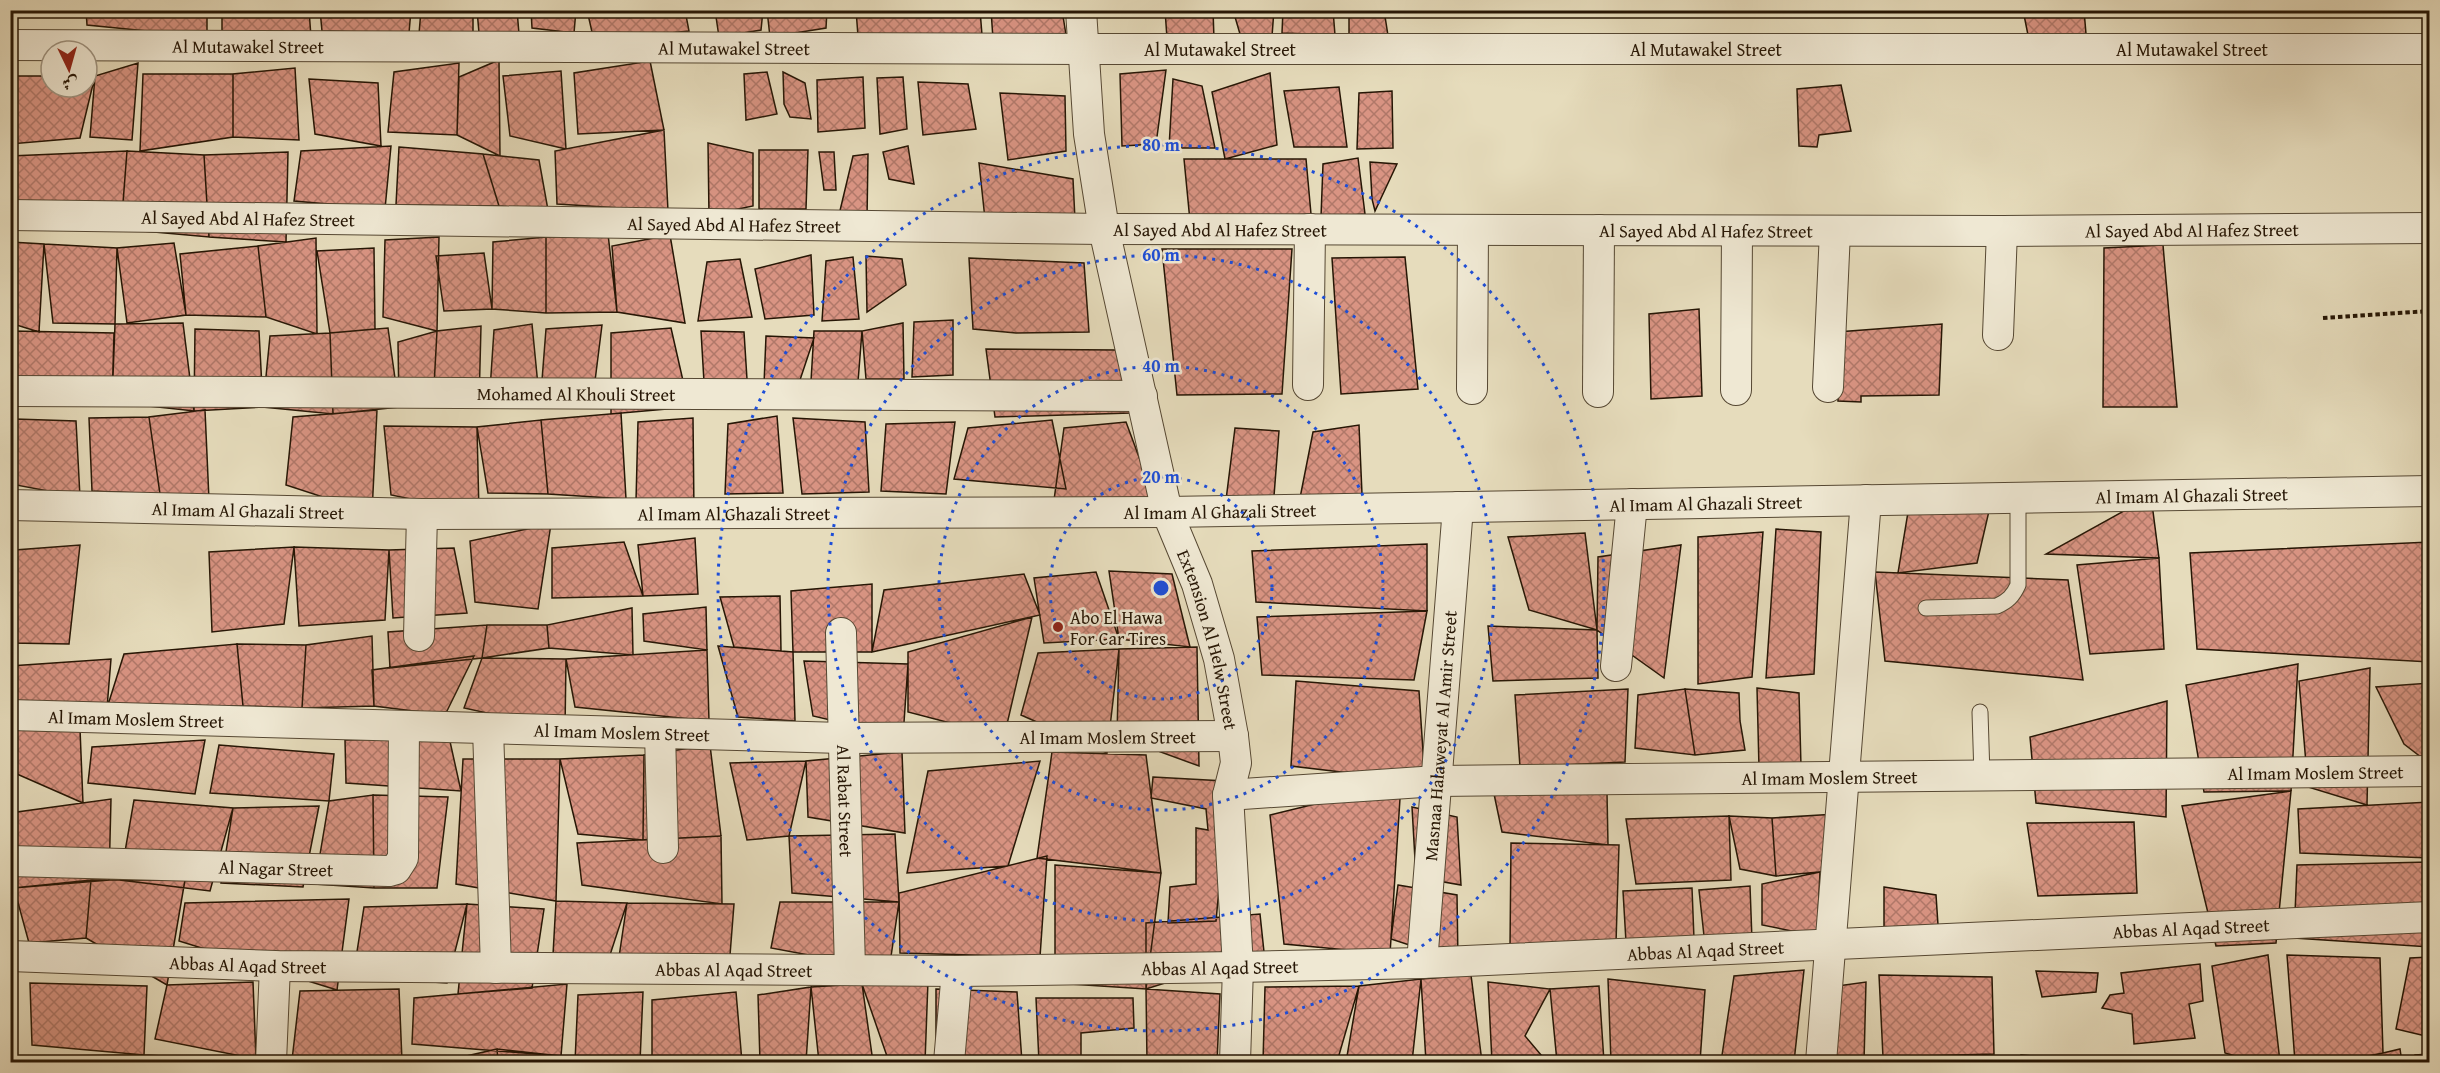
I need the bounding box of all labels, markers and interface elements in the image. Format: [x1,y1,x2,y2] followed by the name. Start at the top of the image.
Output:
[172,32,325,60] street label: Al Mutawakel Street
[658,34,811,61] street label: Al Mutawakel Street
[1144,36,1297,63] street label: Al Mutawakel Street
[1630,36,1783,63] street label: Al Mutawakel Street
[2116,36,2269,63] street label: Al Mutawakel Street
[39,39,99,99] north arrow
[61,71,79,97] text: ش
[1142,131,1181,158] text: 80 m
[141,203,356,233] street label: Al Sayed Abd Al Hafez Street
[627,209,842,239] street label: Al Sayed Abd Al Hafez Street
[2085,215,2300,244] street label: Al Sayed Abd Al Hafez Street
[1113,216,1327,243] street label: Al Sayed Abd Al Hafez Street
[1599,217,1813,244] street label: Al Sayed Abd Al Hafez Street
[1142,241,1181,268] text: 60 m
[1142,352,1181,379] text: 40 m
[477,380,676,407] street label: Mohamed Al Khouli Street
[1142,463,1181,490] text: 20 m
[2095,480,2289,510] street label: Al Imam Al Ghazali Street
[1609,488,1803,518] street label: Al Imam Al Ghazali Street
[151,495,345,526] street label: Al Imam Al Ghazali Street
[1124,496,1317,526] street label: Al Imam Al Ghazali Street
[638,499,831,527] street label: Al Imam Al Ghazali Street
[1170,545,1245,733] street label: Extension Al Helw Street
[1151,578,1171,598] centre of rings
[1070,604,1166,652] place label: Abo El Hawa For Car Tires
[1417,609,1463,862] street label: Masnaa Halaweyat Al Amir Street
[1051,620,1065,634] marker: Abo El Hawa For Car Tires
[47,703,225,734] street label: Al Imam Moslem Street
[533,716,711,748] street label: Al Imam Moslem Street
[1019,723,1197,751] street label: Al Imam Moslem Street
[830,744,861,858] street label: Al Rabat Street
[2227,758,2404,787] street label: Al Imam Moslem Street
[1741,763,1918,791] street label: Al Imam Moslem Street
[218,853,334,883] street label: Al Nagar Street
[2112,911,2271,945] street label: Abbas Al Aqad Street
[1626,933,1785,967] street label: Abbas Al Aqad Street
[169,949,327,980] street label: Abbas Al Aqad Street
[1141,952,1299,982] street label: Abbas Al Aqad Street
[655,955,813,983] street label: Abbas Al Aqad Street

